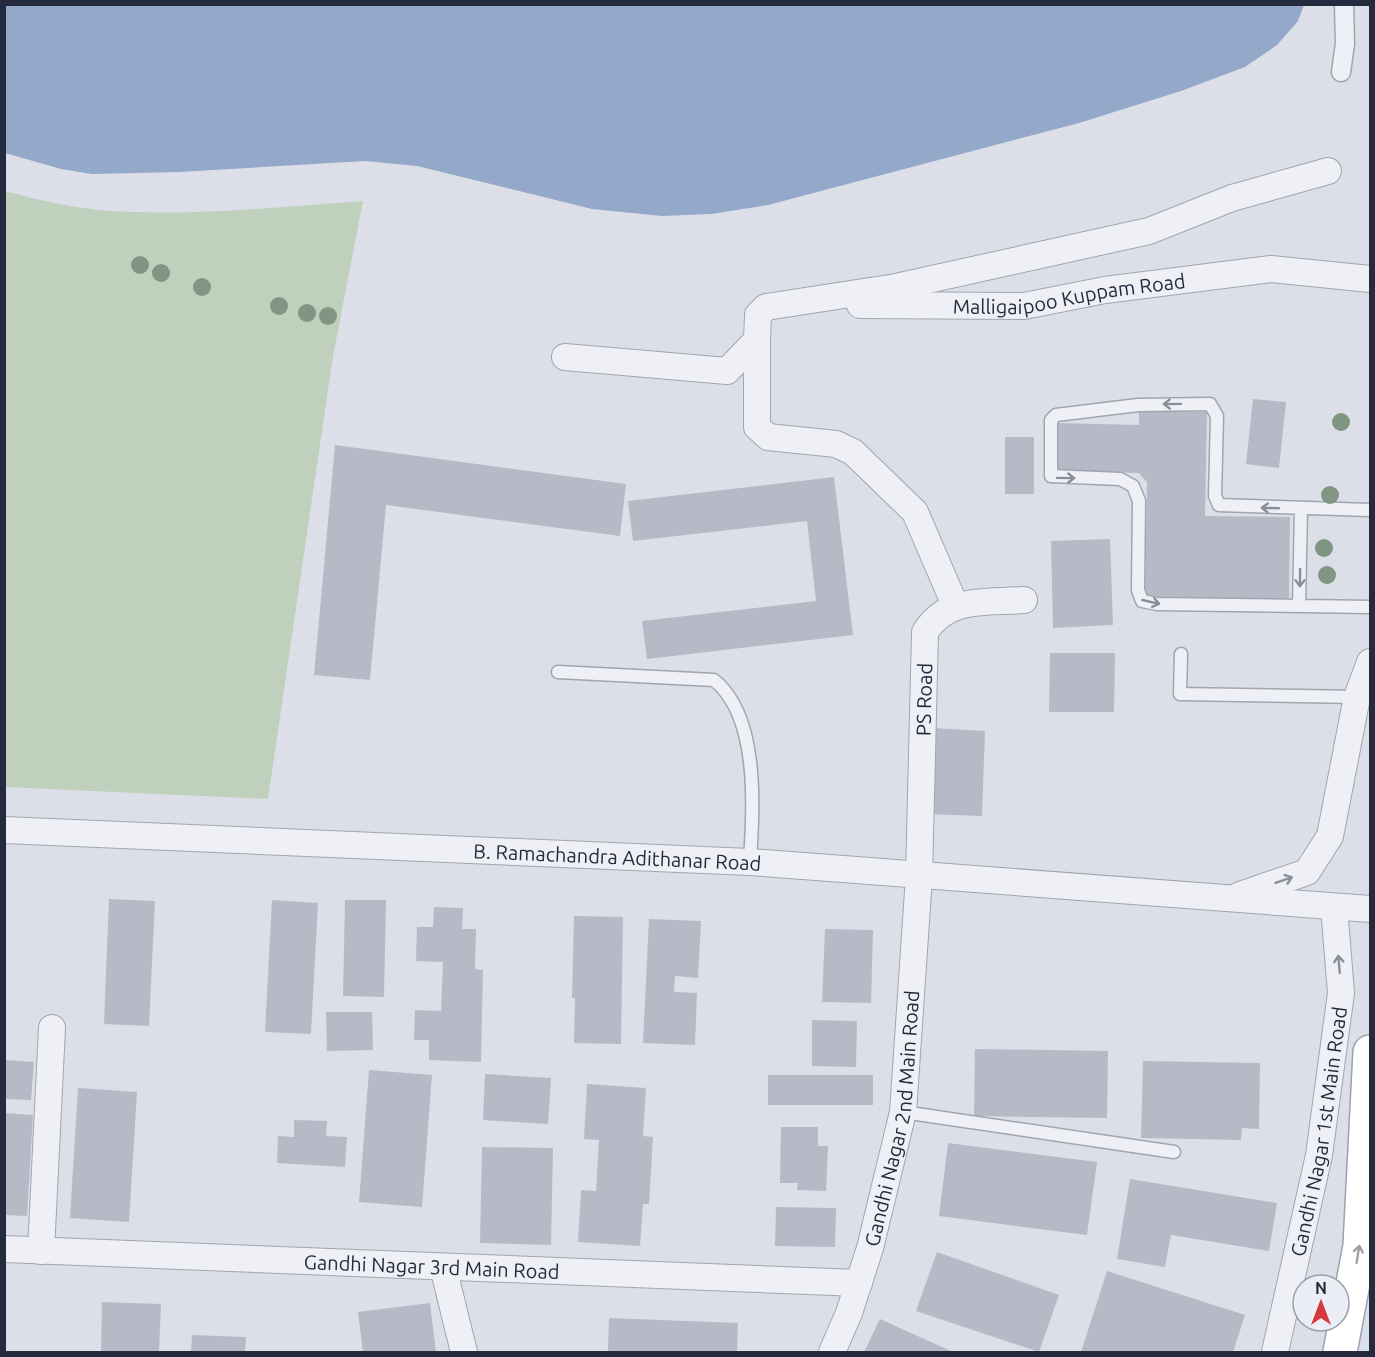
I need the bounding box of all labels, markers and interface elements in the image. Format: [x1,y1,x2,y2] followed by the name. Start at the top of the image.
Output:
[953,268,1187,318] street label: Malligaipoo Kuppam Road
[1162,398,1182,410] one-way arrow
[1056,472,1076,483] one-way arrow
[1261,502,1281,514] one-way arrow
[1294,568,1305,588] one-way arrow
[1141,597,1160,608] one-way arrow
[911,663,936,736] street label: PS Road
[473,839,762,874] street label: B. Ramachandra Adithanar Road
[1274,874,1293,885] one-way arrow
[1333,955,1344,975] one-way arrow
[859,989,923,1249] street label: Gandhi Nagar 2nd Main Road
[1285,1005,1351,1258] street label: Gandhi Nagar 1st Main Road
[1353,1244,1364,1264] one-way arrow
[303,1249,560,1283] street label: Gandhi Nagar 3rd Main Road
[1291,1273,1351,1333] north arrow
[1315,1279,1327,1297] text: N

